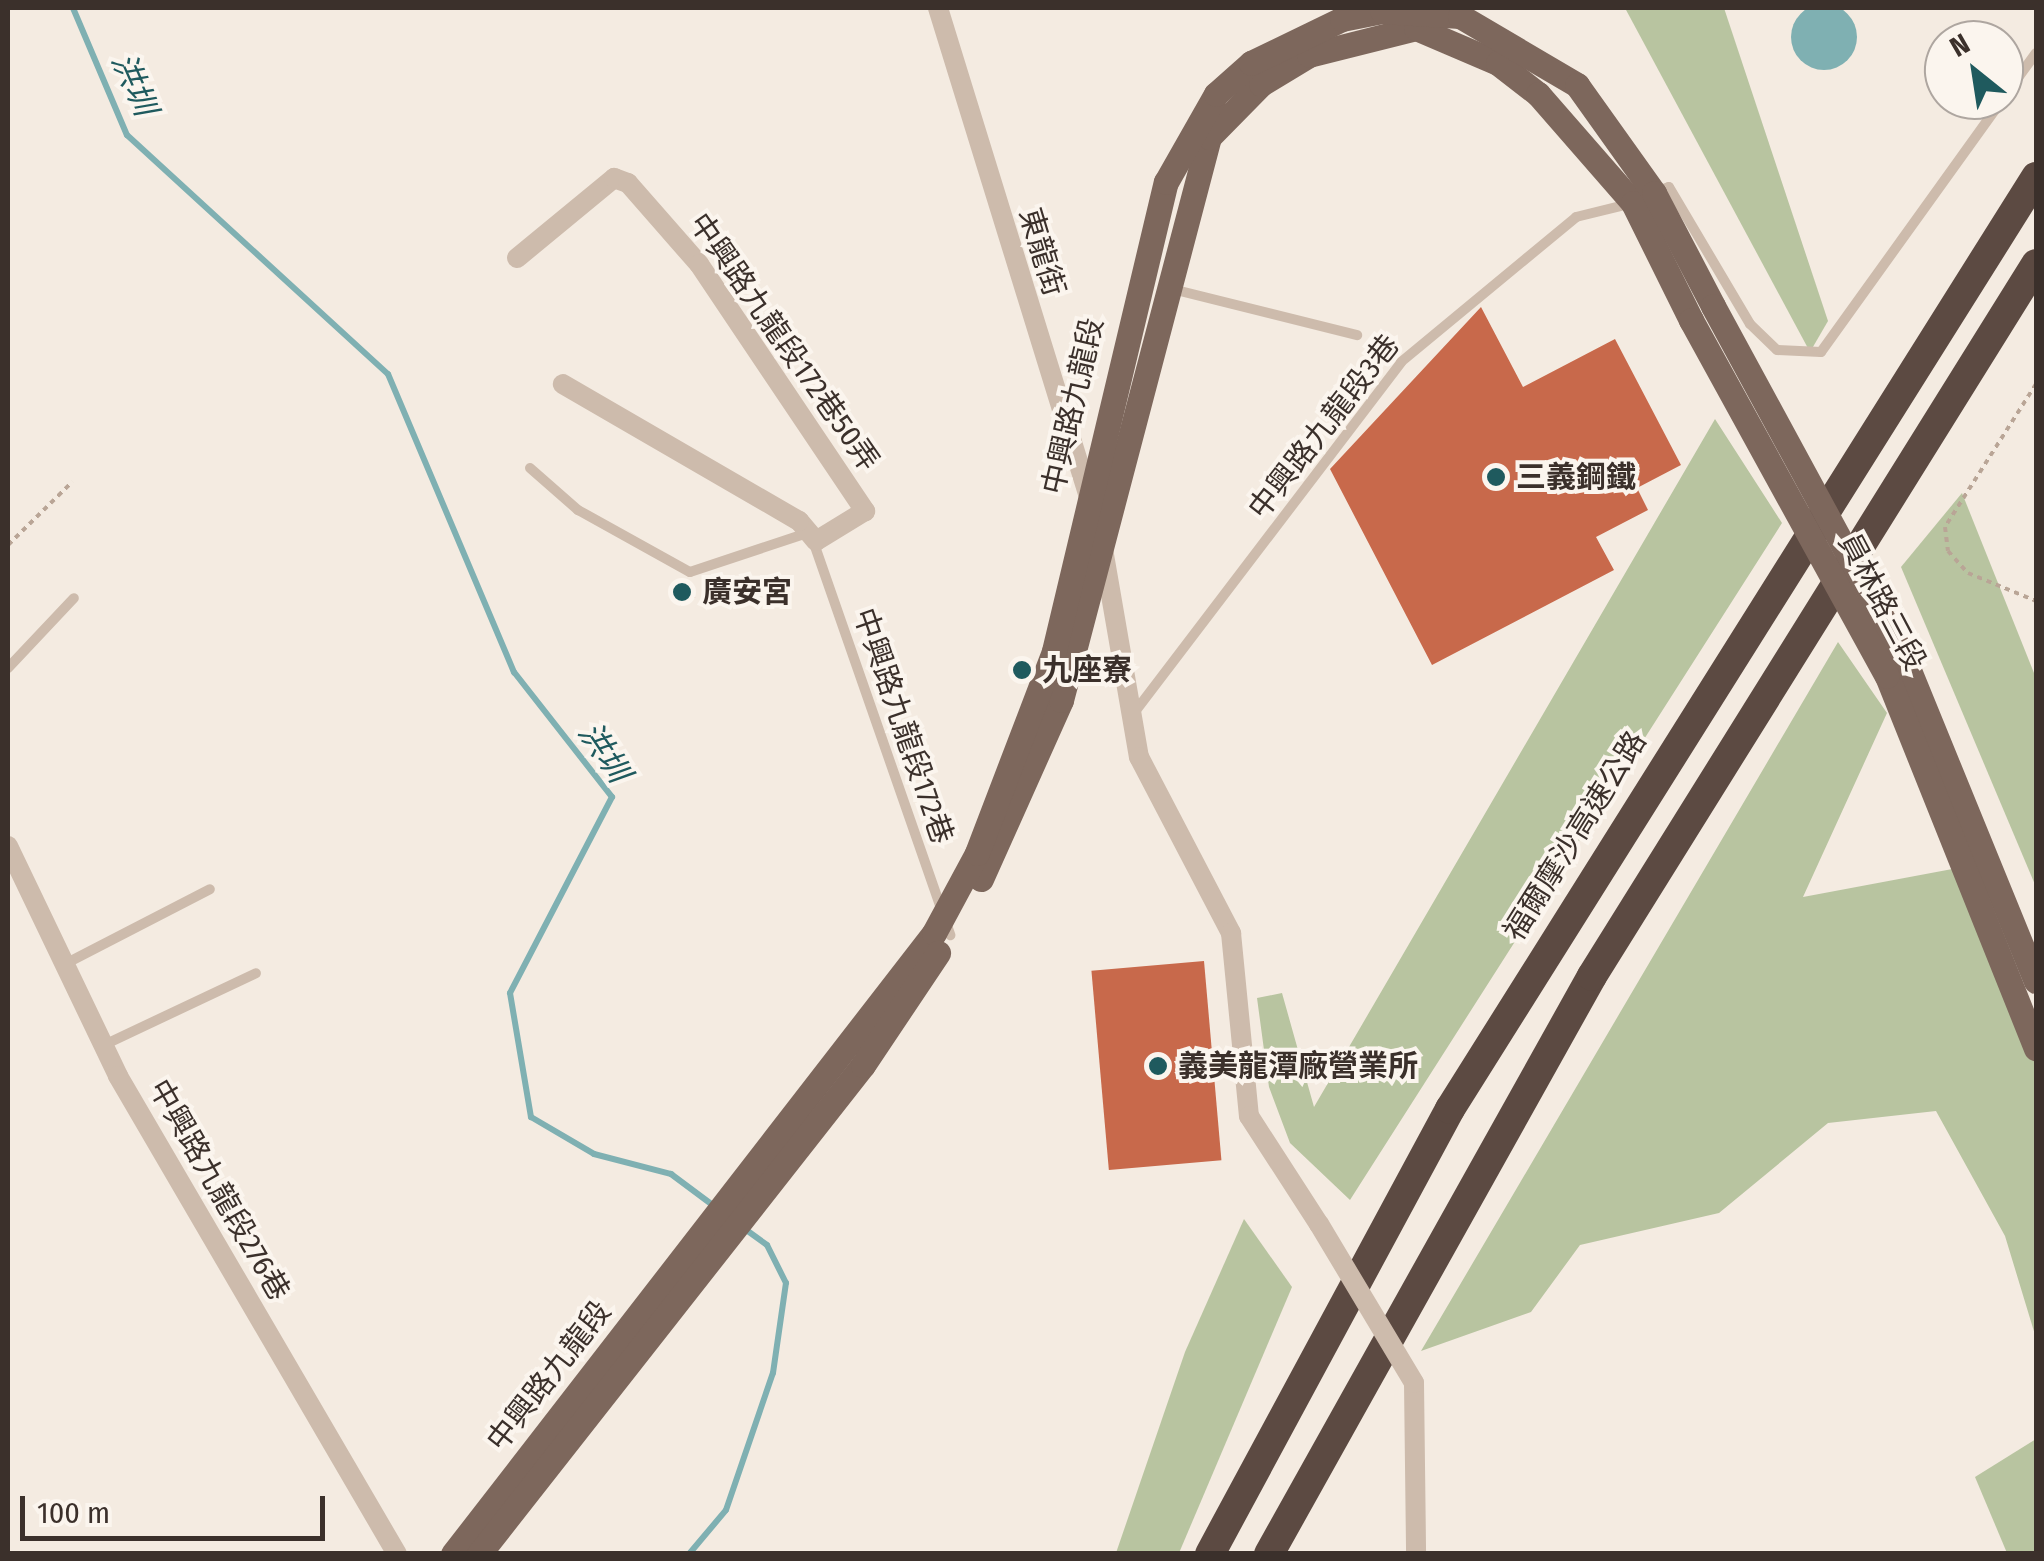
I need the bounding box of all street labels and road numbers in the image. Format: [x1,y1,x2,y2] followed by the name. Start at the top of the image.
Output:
[1012,204,1072,300] street label: 東龍街
[681,206,887,478] street label: 中興路九龍段172巷50弄
[1035,314,1111,498] street label: 中興路九龍段
[1241,328,1407,526] street label: 中興路九龍段3巷
[1831,527,1933,677] street label: 員林路三段
[846,603,960,849] street label: 中興路九龍段172巷
[1496,725,1654,947] street label: 福爾摩沙高速公路
[141,1073,297,1307] street label: 中興路九龍段276巷
[479,1294,619,1458] street label: 中興路九龍段

